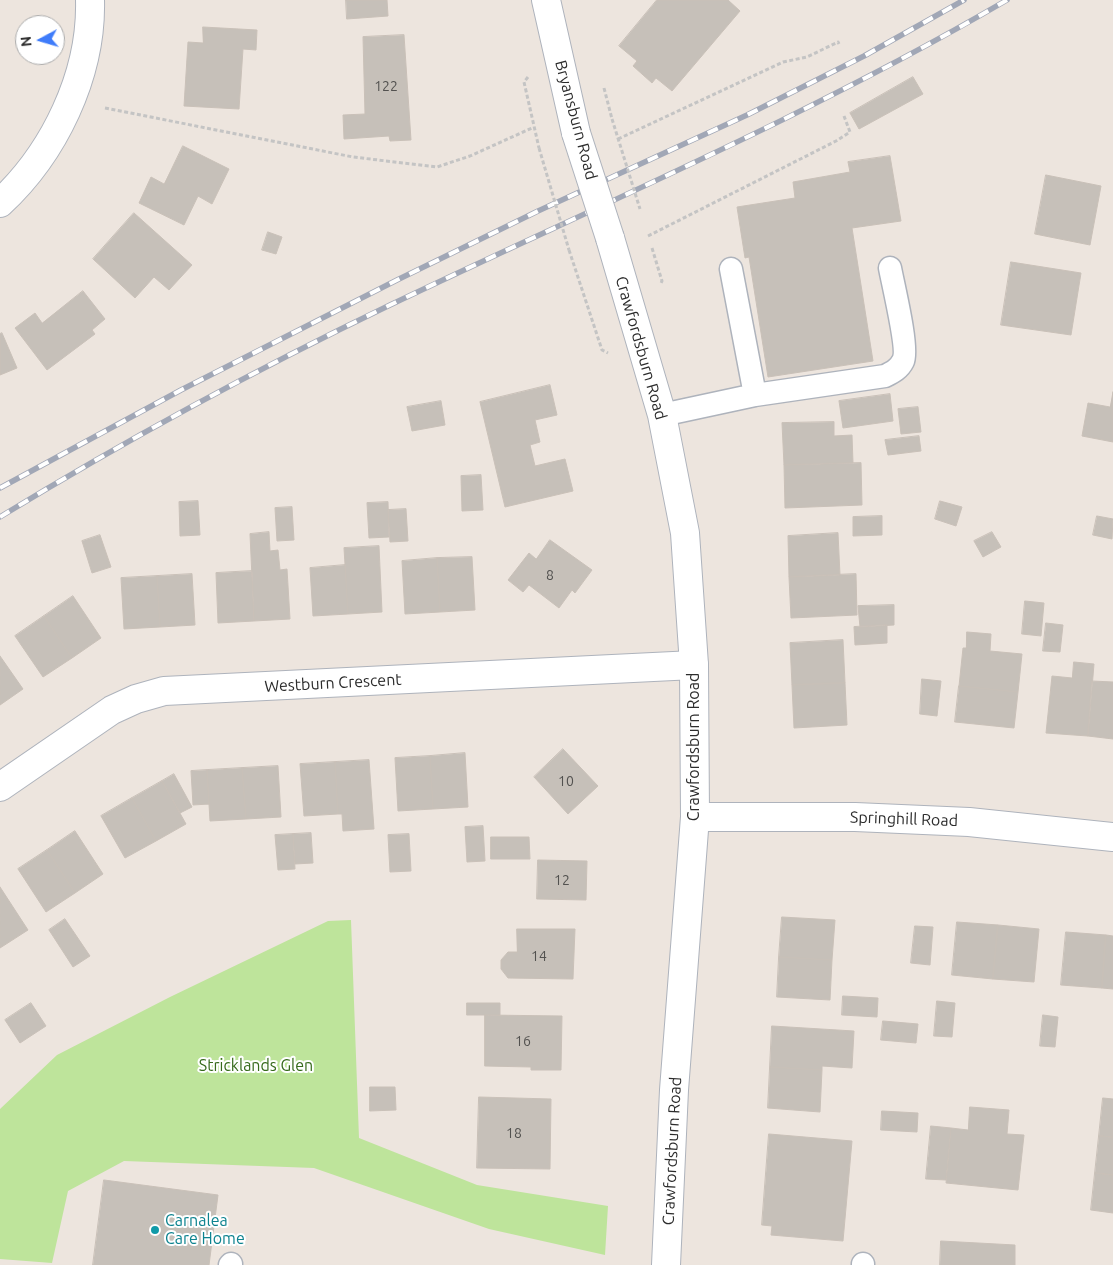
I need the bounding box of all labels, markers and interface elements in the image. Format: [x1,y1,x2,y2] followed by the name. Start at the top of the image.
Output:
[15,15,65,65] north arrow
[18,35,35,48] text: N
[551,58,601,182] street label: Bryansburn Road
[374,78,398,94] house number: 122
[611,274,671,422] street label: Crawfordsburn Road
[546,567,554,583] house number: 8
[264,670,402,696] street label: Westburn Crescent
[684,673,704,821] street label: Crawfordsburn Road
[558,773,574,789] house number: 10
[850,808,958,830] street label: Springhill Road
[554,872,570,888] house number: 12
[531,948,547,964] house number: 14
[515,1033,531,1049] house number: 16
[199,1056,313,1076] park label: Stricklands Glen
[659,1076,685,1226] street label: Crawfordsburn Road
[506,1125,522,1141] house number: 18
[165,1211,245,1249] place label: Carnalea Care Home
[149,1224,161,1236] marker: Carnalea Care Home

